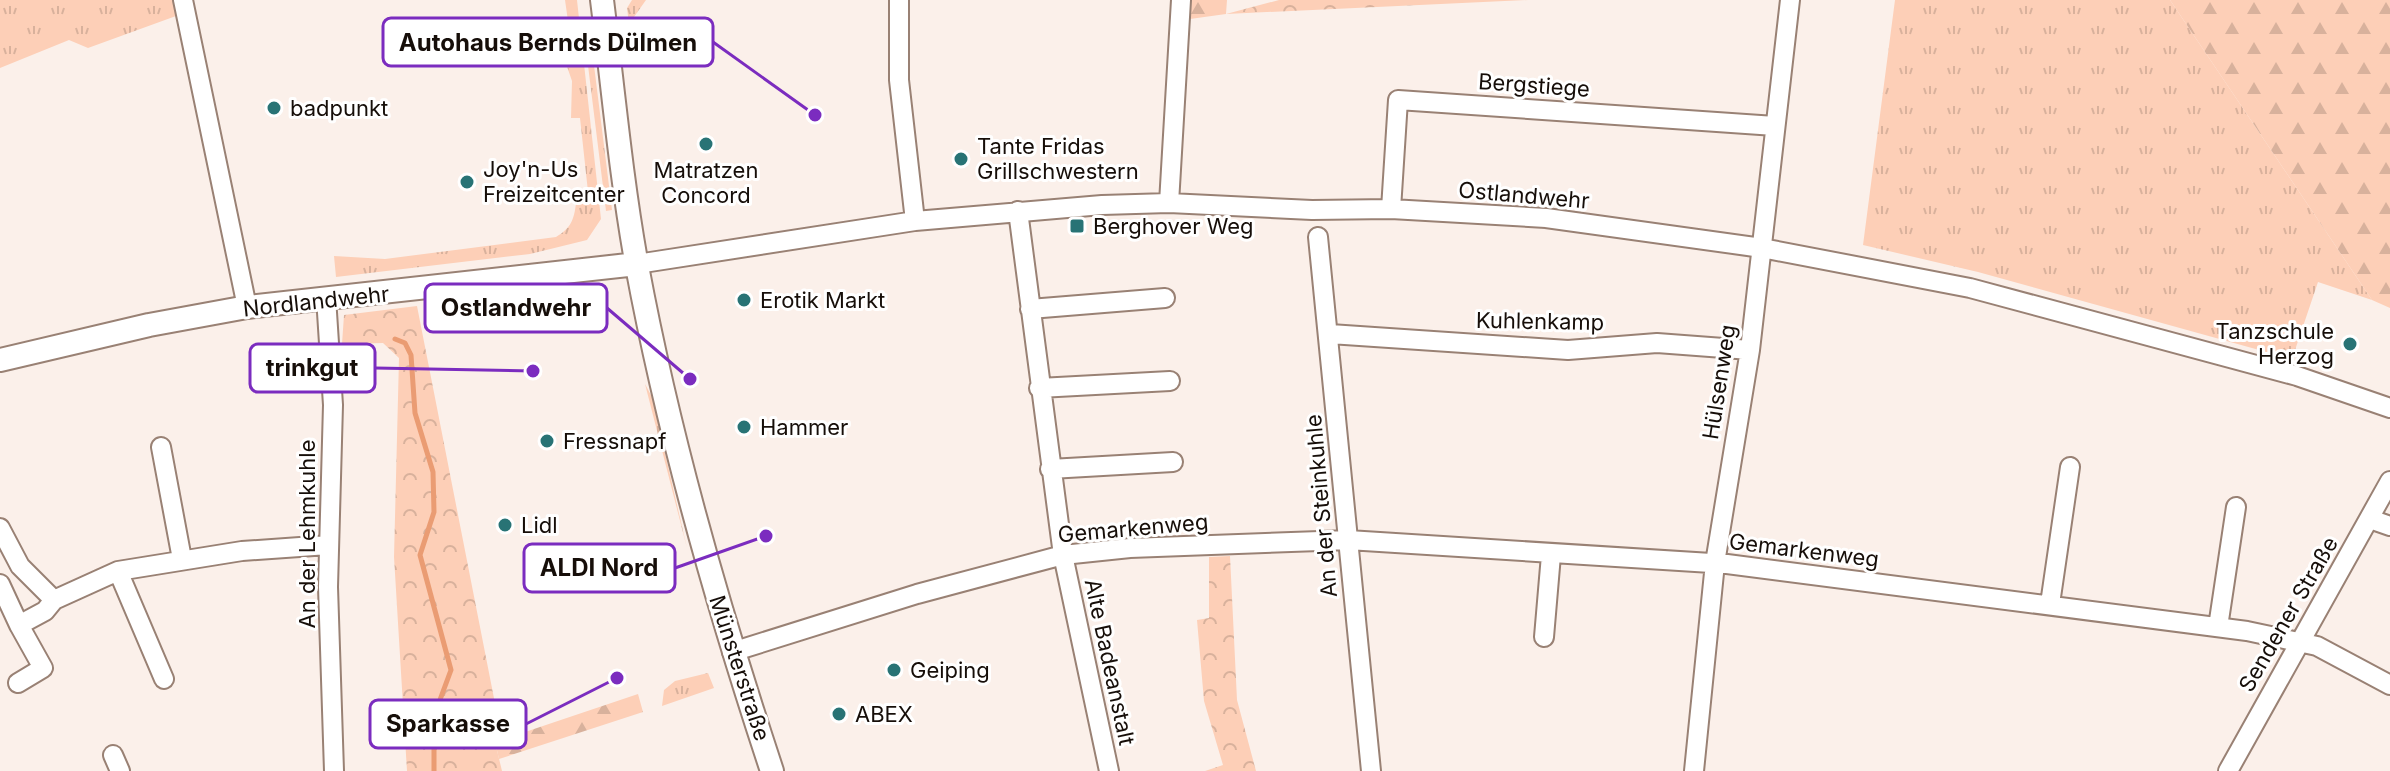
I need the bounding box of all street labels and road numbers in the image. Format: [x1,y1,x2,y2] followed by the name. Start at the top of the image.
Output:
[1477,68,1591,102] street label: Bergstiege
[1457,176,1591,214] street label: Ostlandwehr
[242,280,390,322] street label: Nordlandwehr
[1476,307,1604,335] street label: Kuhlenkamp
[1697,323,1741,441] street label: Hülsenweg
[1300,413,1342,599] street label: An der Steinkuhle
[294,440,320,628] street label: An der Lehmkuhle
[1057,508,1209,548] street label: Gemarkenweg
[1728,528,1880,572] street label: Gemarkenweg
[2233,532,2343,696] street label: Sendener Straße
[1080,576,1140,748] street label: Alte Badeanstalt
[704,592,776,744] street label: Münsterstraße

